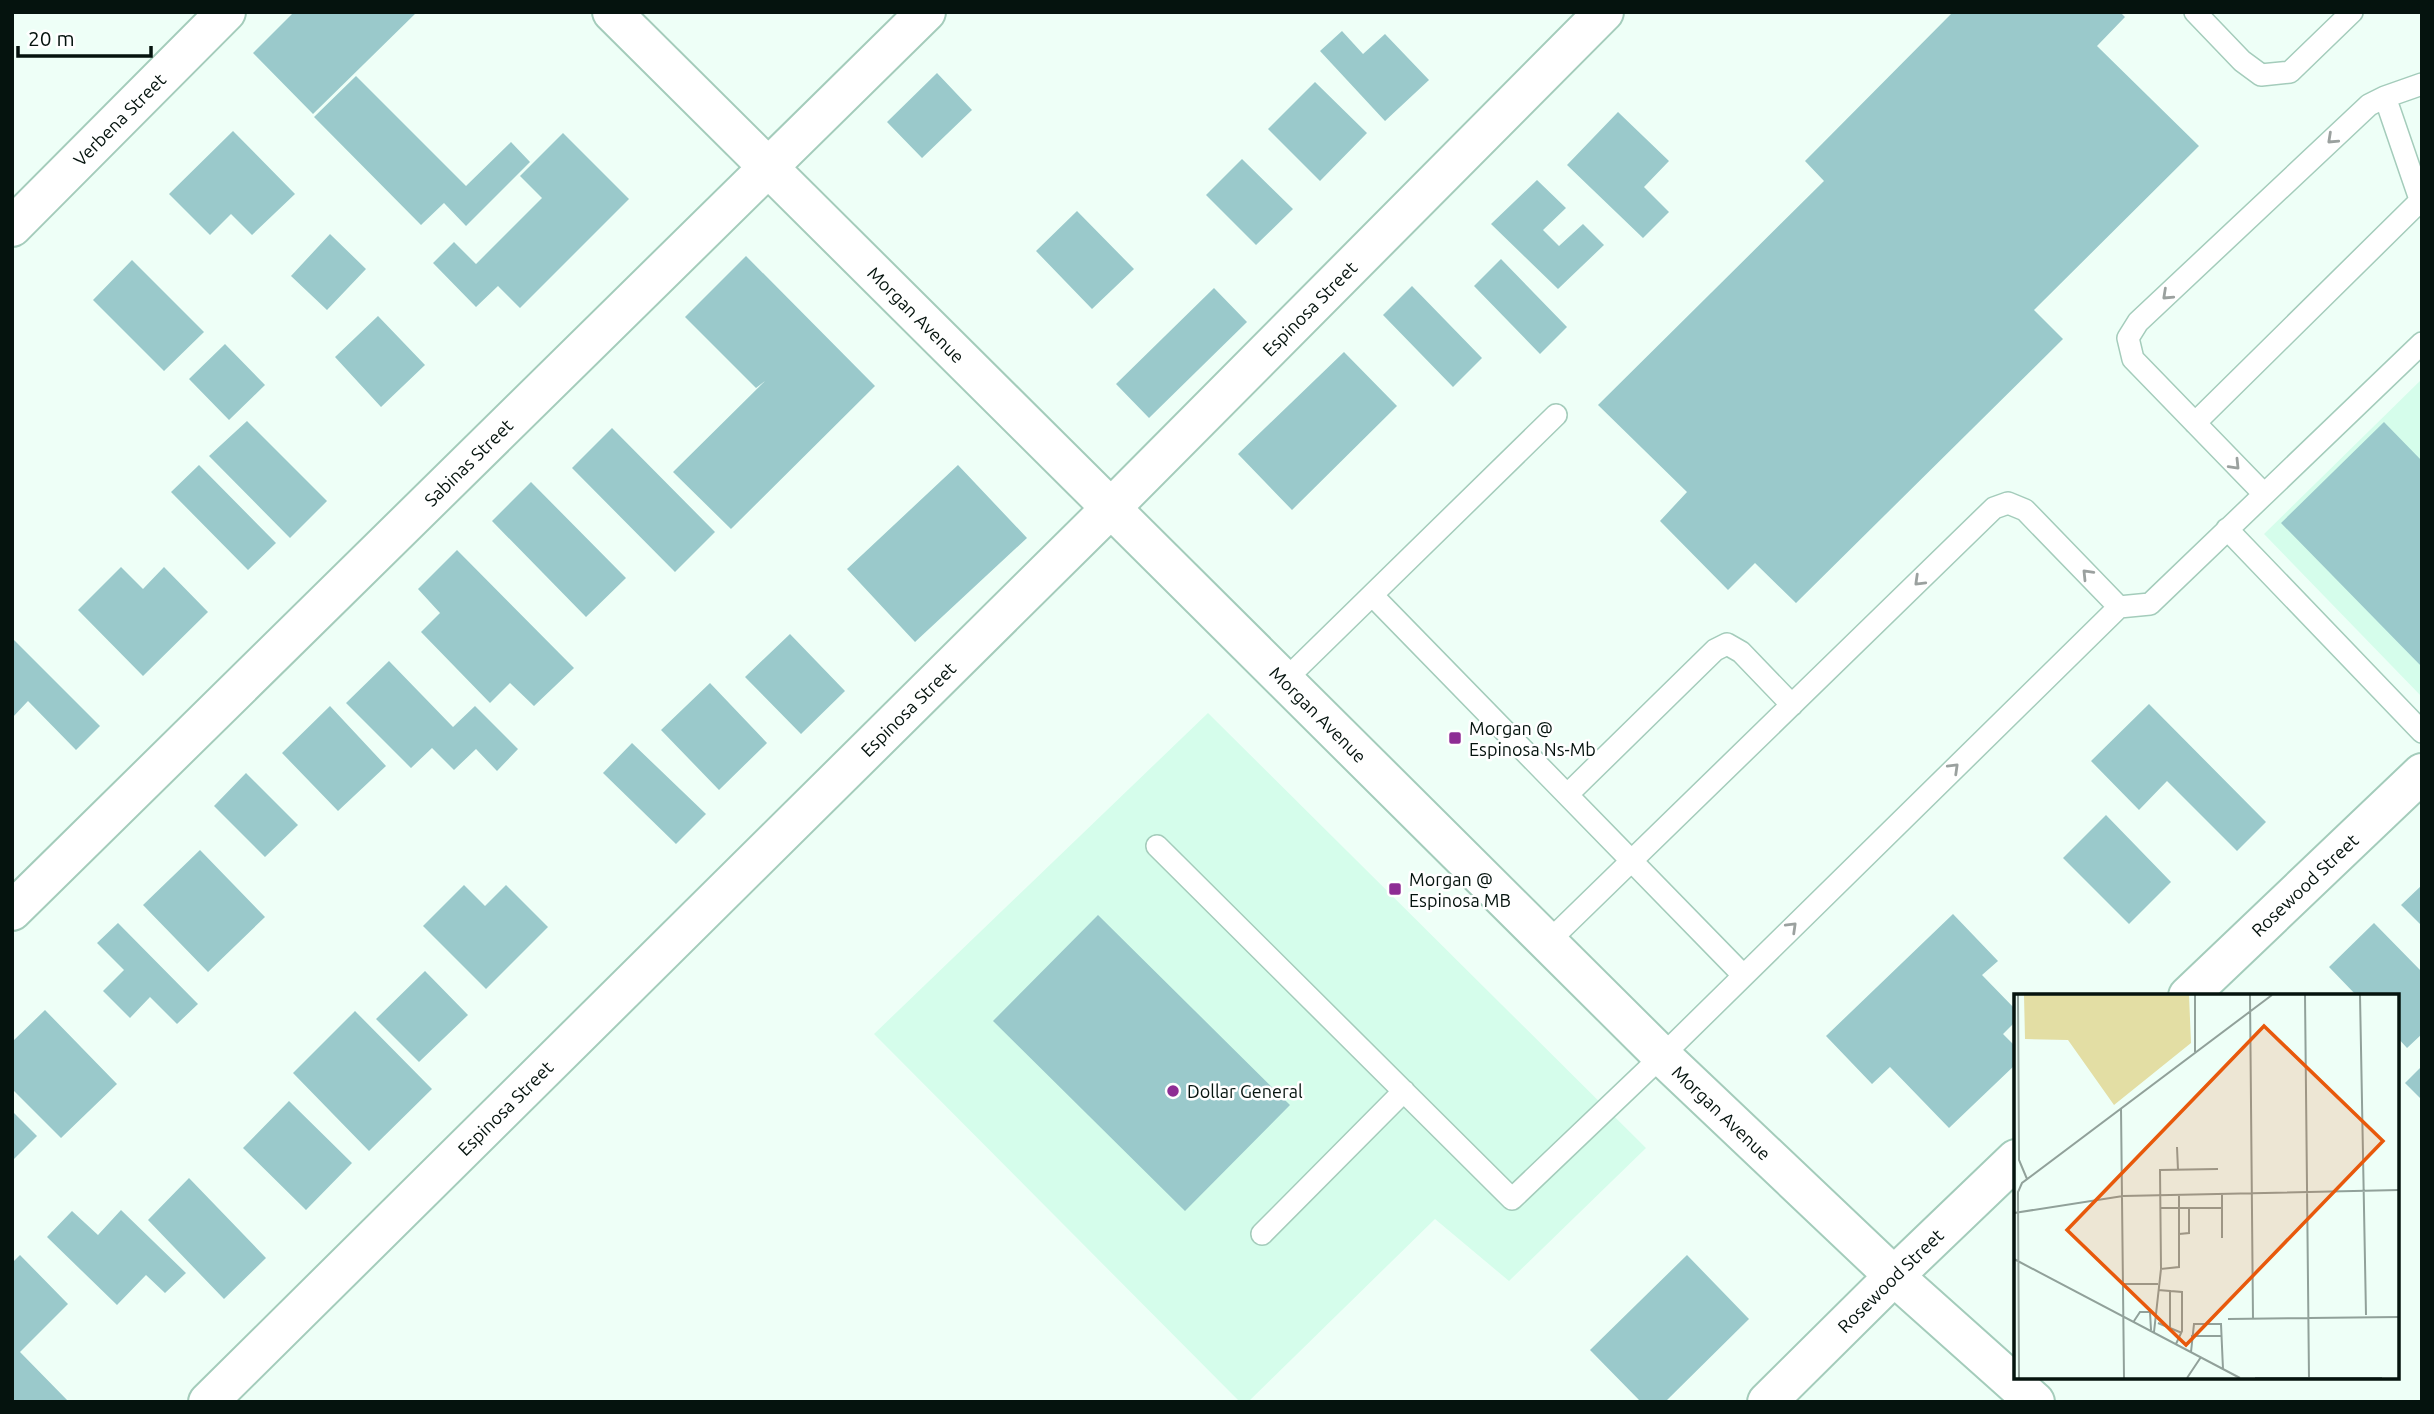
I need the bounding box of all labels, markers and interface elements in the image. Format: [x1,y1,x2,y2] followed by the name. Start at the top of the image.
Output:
[18,14,150,58] scale bar
[28,26,75,50] text: 20 m
[69,69,169,170] street label: Verbena Street
[2328,131,2341,144] one-way arrow
[1258,257,1361,360] street label: Espinosa Street
[864,262,969,367] street label: Morgan Avenue
[2162,286,2175,299] one-way arrow
[420,415,516,510] street label: Sabinas Street
[2227,456,2240,469] one-way arrow
[2083,569,2096,582] one-way arrow
[1914,573,1927,586] one-way arrow
[856,658,959,760] street label: Espinosa Street
[1266,662,1371,766] street label: Morgan Avenue
[1469,718,1596,759] place label: Morgan @ Espinosa Ns-Mb
[1447,730,1463,746] marker: Morgan @ Espinosa Ns-Mb
[1946,764,1959,777] one-way arrow
[2247,830,2362,940] street label: Rosewood Street
[1409,869,1511,910] place label: Morgan @ Espinosa MB
[1387,881,1403,897] marker: Morgan @ Espinosa MB
[1783,923,1796,936] one-way arrow
[2014,994,2399,1379] inset map
[454,1057,557,1159] street label: Espinosa Street
[1669,1061,1775,1164] street label: Morgan Avenue
[1187,1081,1303,1101] place label: Dollar General
[1165,1083,1181,1099] marker: Dollar General
[1833,1225,1947,1336] street label: Rosewood Street

